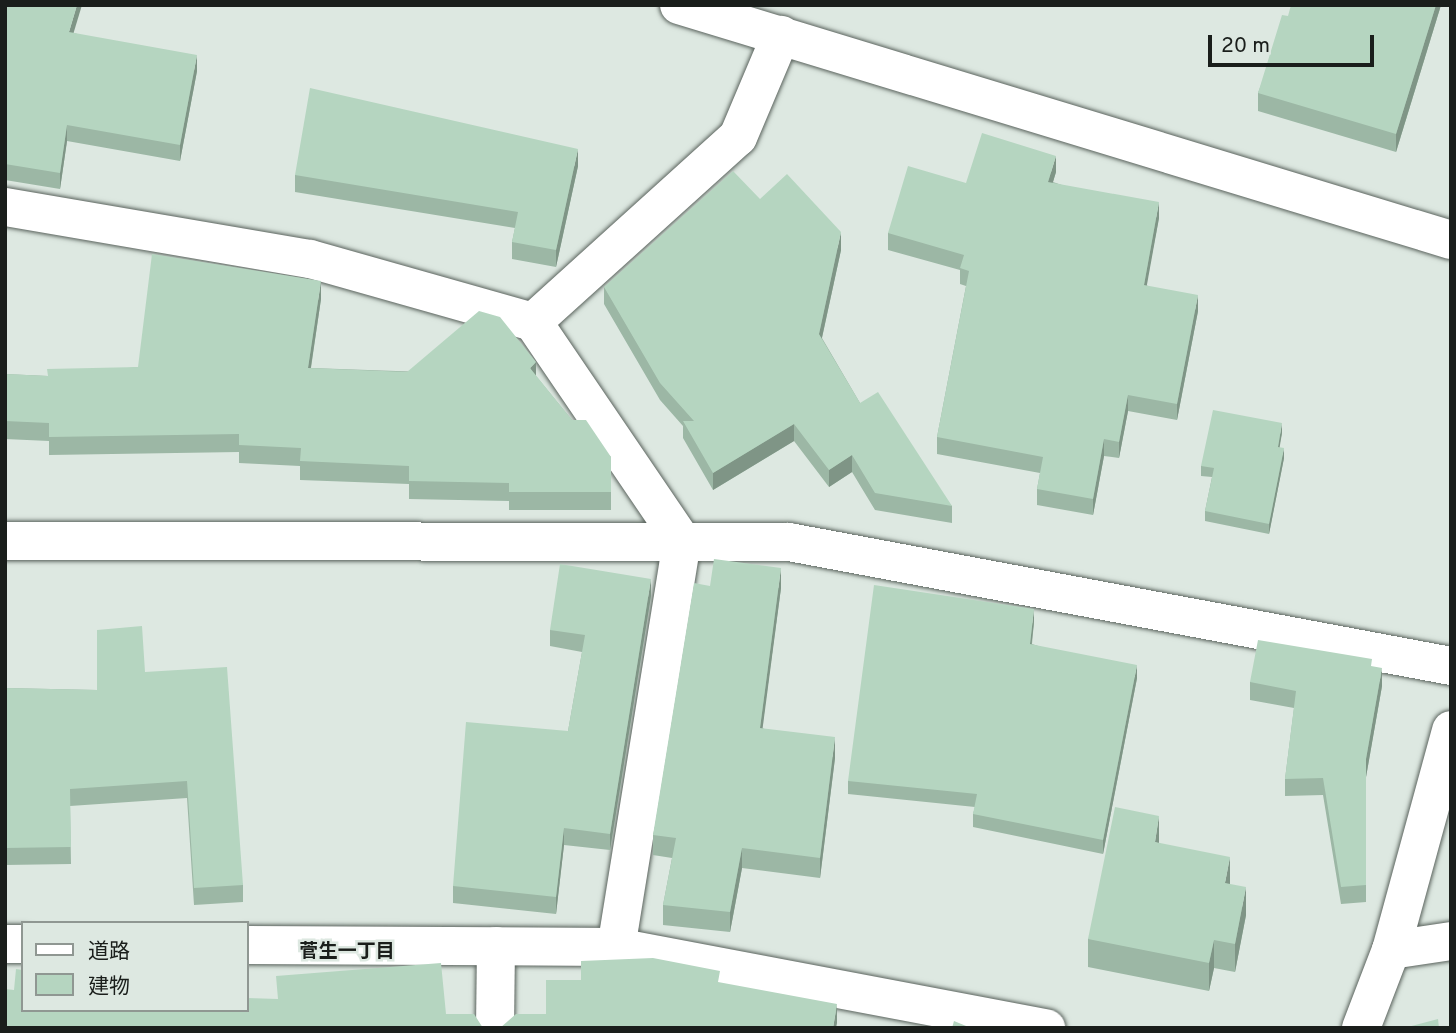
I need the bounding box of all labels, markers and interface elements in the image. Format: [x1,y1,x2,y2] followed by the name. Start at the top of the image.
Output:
[1211,21,1377,65] scale bar
[1221,33,1270,60] text: 20 m
[21,921,248,1012] legend
[88,939,130,966] text: 道路
[300,942,394,964] district label: 菅生一丁目
[88,974,130,1001] text: 建物

